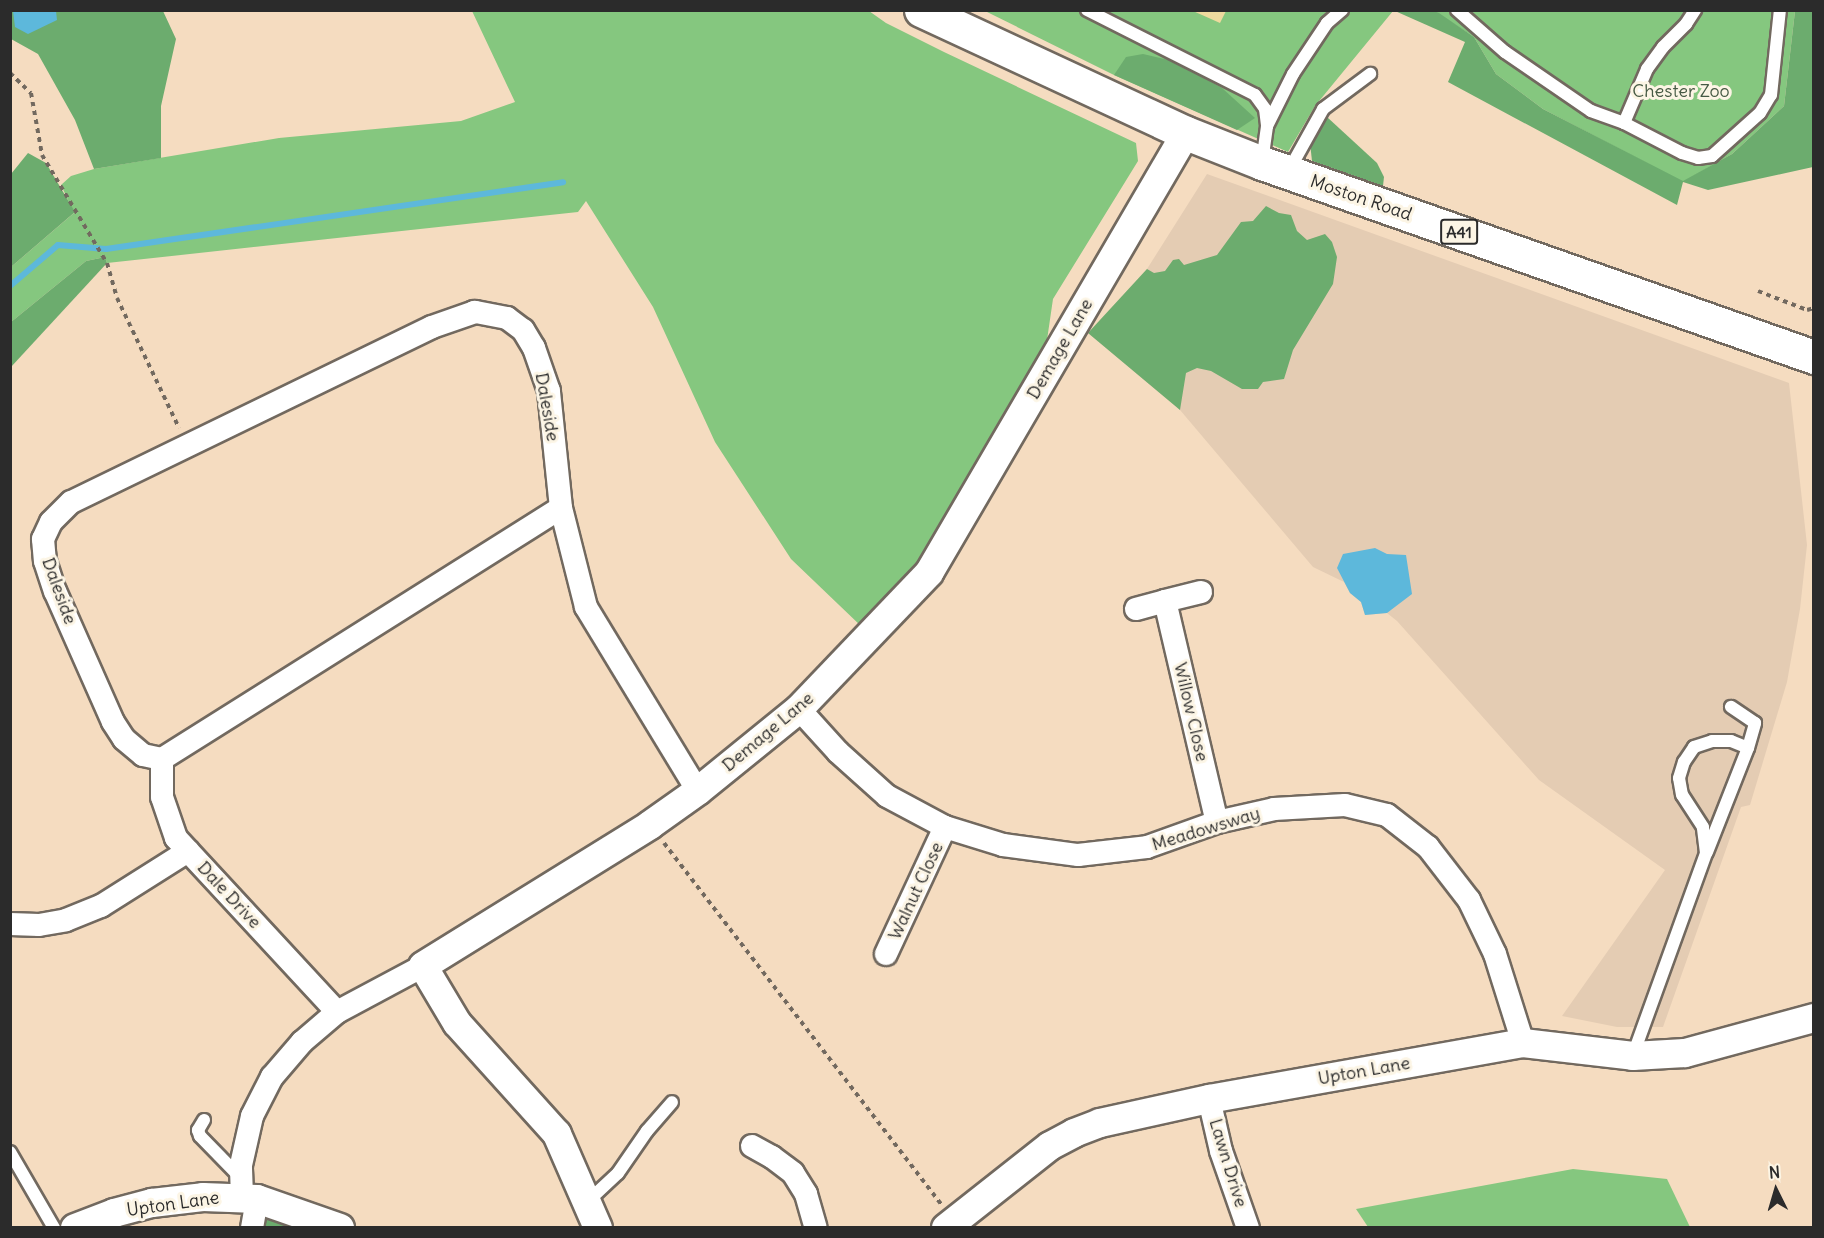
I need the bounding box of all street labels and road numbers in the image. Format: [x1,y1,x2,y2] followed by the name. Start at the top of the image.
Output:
[1307,171,1415,225] street label: Moston Road
[1440,219,1478,245] road number: A41
[1023,295,1097,403] street label: Demage Lane
[530,371,564,443] street label: Daleside
[37,555,81,627] street label: Daleside
[1169,660,1213,764] street label: Willow Close
[718,688,818,776] street label: Demage Lane
[1149,802,1263,856] street label: Meadowsway
[884,839,948,943] street label: Walnut Close
[193,857,265,933] street label: Dale Drive
[1316,1052,1412,1090] street label: Upton Lane
[1204,1116,1252,1210] street label: Lawn Drive
[125,1187,221,1221] street label: Upton Lane

